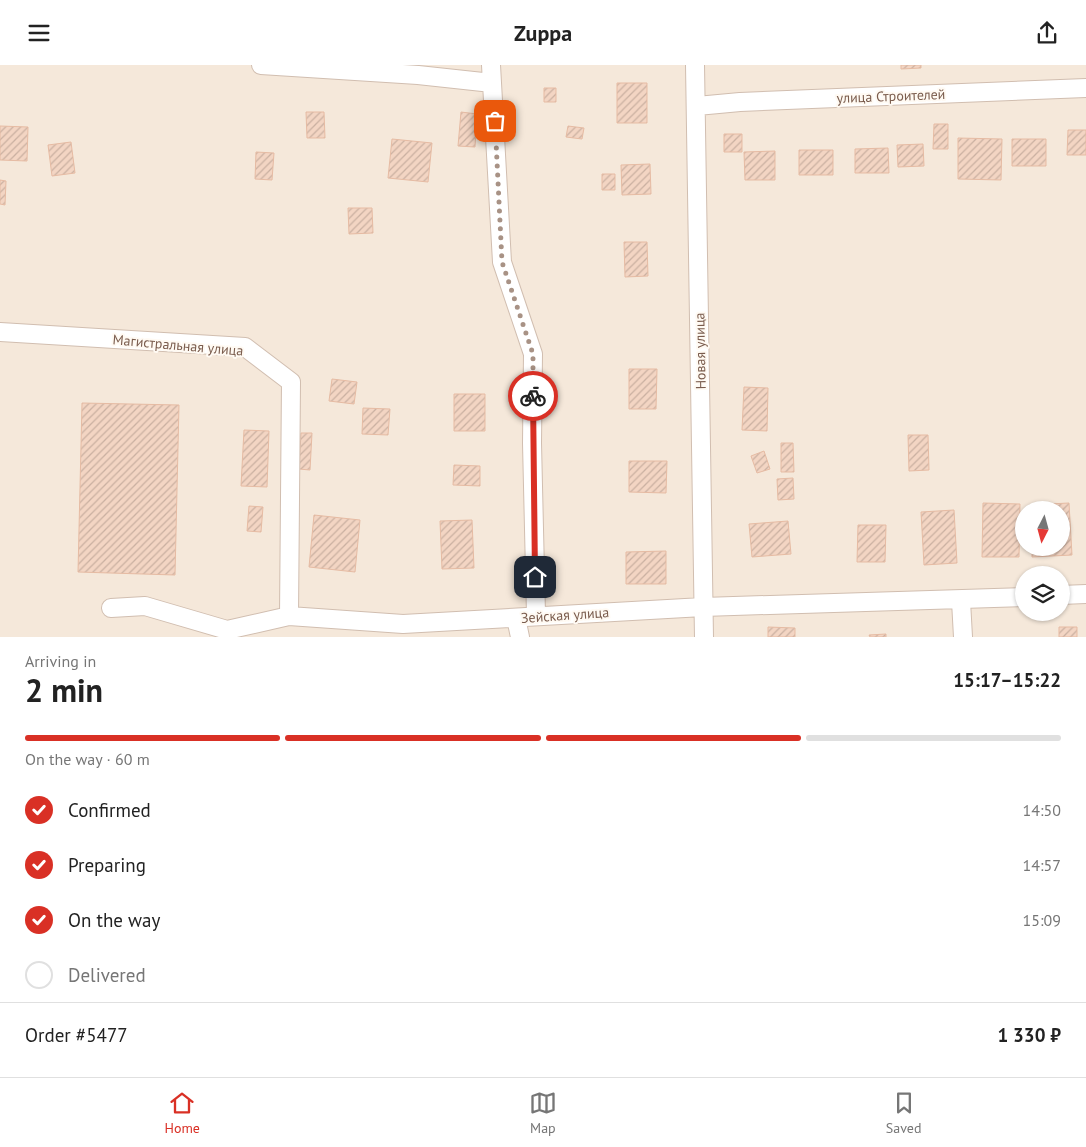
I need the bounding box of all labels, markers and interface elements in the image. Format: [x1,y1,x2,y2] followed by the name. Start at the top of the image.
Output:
[25,19,53,47] icon: menu
[514,19,572,47] text: Zuppa
[1033,19,1061,47] icon: share
[836,85,946,107] street label: улица Строителей
[474,100,516,142] pin
[481,107,509,135] icon: bag
[690,312,710,390] street label: Новая улица
[112,330,244,360] street label: Магистральная улица
[508,371,558,421] courier
[519,382,547,410] icon: bike
[1015,501,1070,556] north arrow
[1015,501,1070,621] map controls
[514,556,556,598] pin
[521,563,549,591] icon: home
[1015,566,1070,621] button: layers
[520,603,610,627] street label: Зейская улица
[25,651,96,671] text: Arriving in
[953,668,1061,692] text: 15:17–15:22
[25,669,103,711] text: 2 min
[25,749,150,769] text: On the way · 60 m
[25,796,53,824] icon: check
[68,798,151,822] text: Confirmed
[1023,800,1061,820] text: 14:50
[25,851,53,879] icon: check
[68,853,146,877] text: Preparing
[1023,855,1061,875] text: 14:57
[25,906,53,934] icon: check
[68,908,160,932] text: On the way
[1023,910,1061,930] text: 15:09
[68,963,146,987] text: Delivered
[25,1023,128,1047] text: Order #5477
[998,1023,1061,1047] text: 1 330 ₽
[164,1089,200,1137] tab: Home
[529,1089,557,1137] tab: Map
[886,1089,921,1137] tab: Saved

